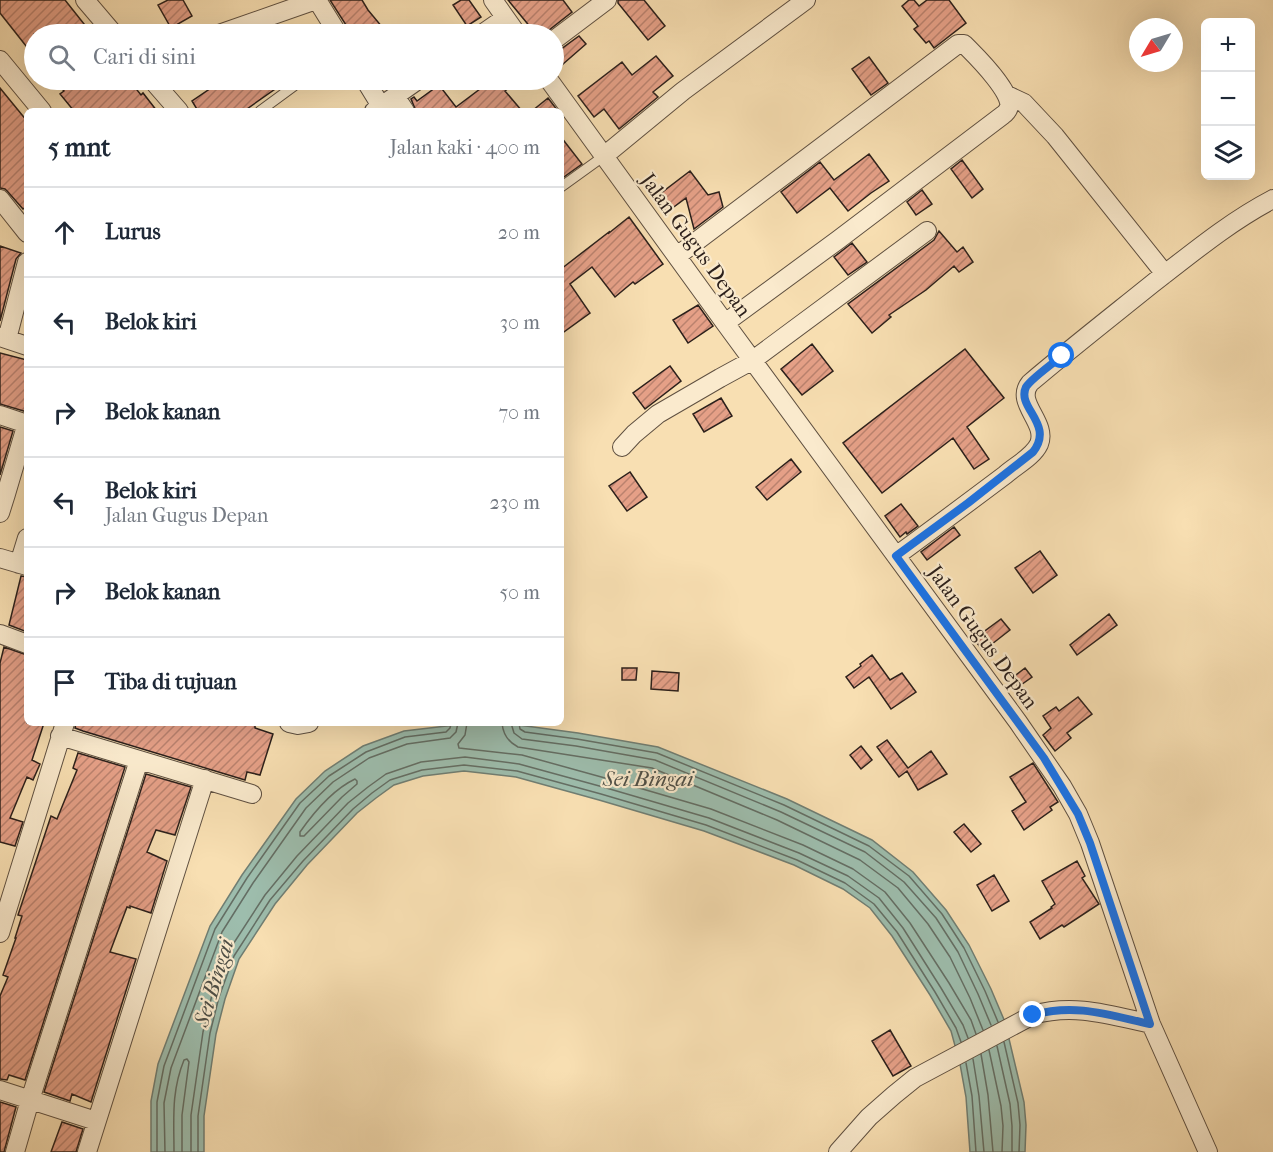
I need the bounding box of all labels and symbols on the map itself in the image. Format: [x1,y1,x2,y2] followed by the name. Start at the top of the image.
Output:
[1129,18,1183,72] north arrow
[635,167,756,321] street label: Jalan Gugus Depan
[1048,342,1074,368] route start
[922,559,1043,713] street label: Jalan Gugus Depan
[602,766,695,792] water label: Sei Bingai
[188,934,240,1031] water label: Sei Bingai
[1019,1001,1045,1027] route end

